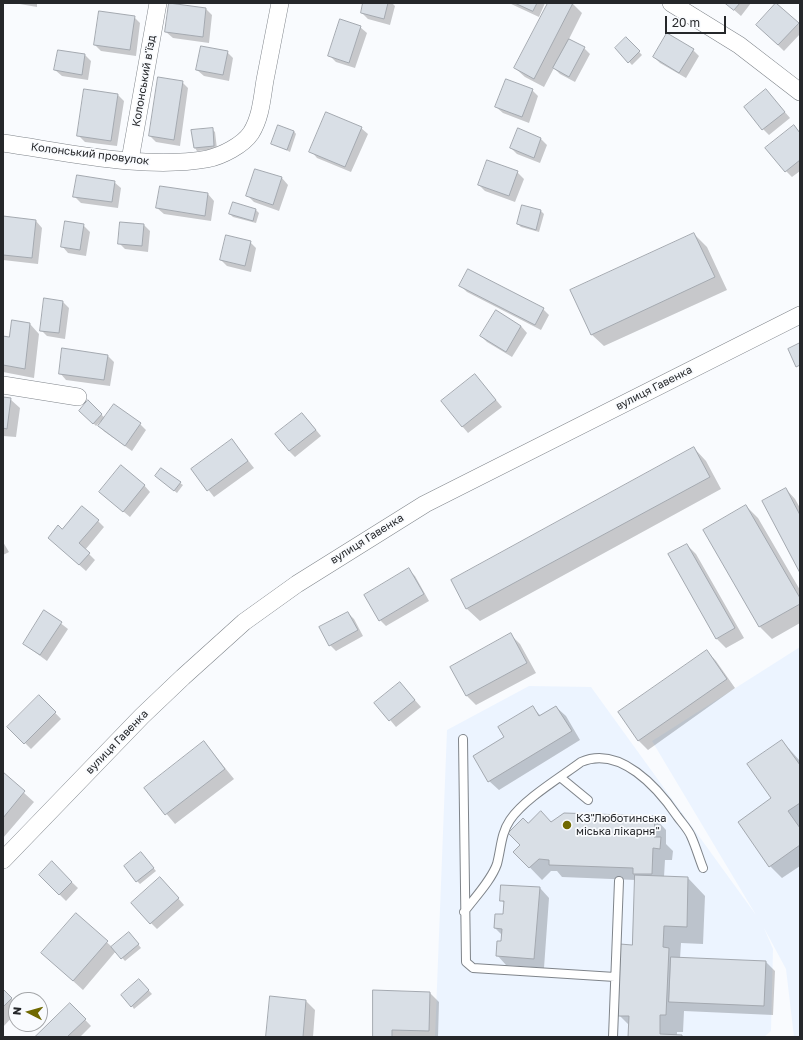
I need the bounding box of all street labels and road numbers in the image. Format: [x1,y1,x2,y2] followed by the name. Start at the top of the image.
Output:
[129,34,159,128] street label: Колонський в'їзд
[30,140,150,168] street label: Колонський провулок
[614,363,694,413] street label: вулиця Гавенка
[328,511,406,567] street label: вулиця Гавенка
[83,707,151,777] street label: вулиця Гавенка

